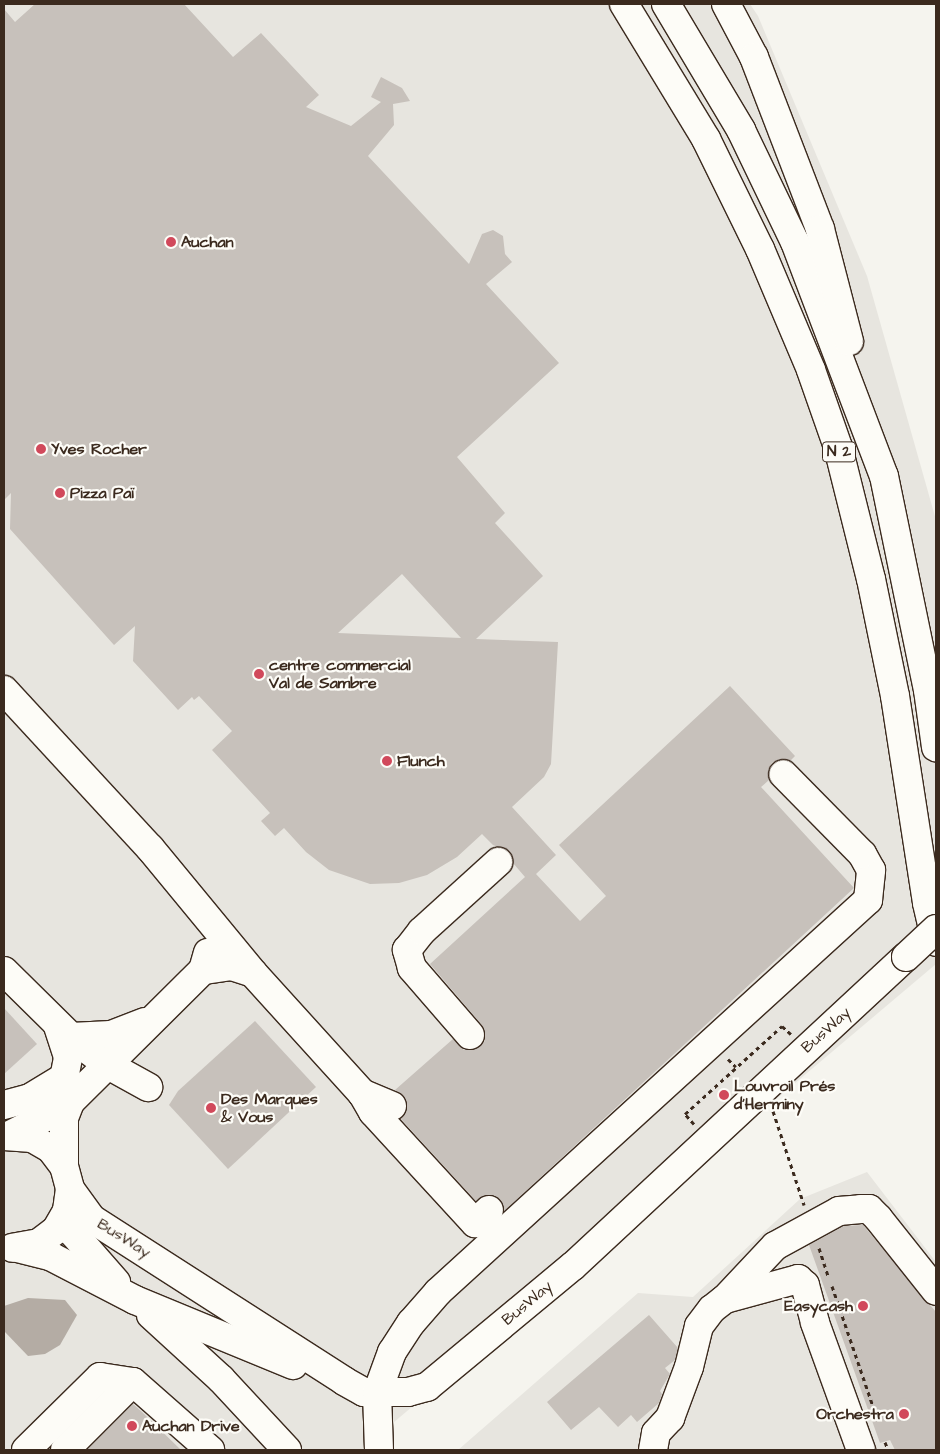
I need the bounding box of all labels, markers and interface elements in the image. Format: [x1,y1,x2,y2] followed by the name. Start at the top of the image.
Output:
[181,232,234,252] place label: Auchan
[165,236,177,248] marker: Auchan
[51,439,147,459] place label: Yves Rocher
[822,440,856,464] road number: N 2
[35,443,47,455] marker: Yves Rocher
[70,483,134,503] place label: Pizza Paï
[54,487,66,499] marker: Pizza Paï
[269,655,411,693] place label: centre commercial Val de Sambre
[253,668,265,680] marker: centre commercial Val de Sambre
[397,751,445,771] place label: Flunch
[381,755,393,767] marker: Flunch
[797,1003,855,1057] street label: BusWay
[734,1076,835,1114] place label: Louvroil Prés d'Herminy
[221,1089,318,1127] place label: Des Marques & Vous
[718,1089,730,1101] marker: Louvroil Prés d'Herminy
[205,1102,217,1114] marker: Des Marques & Vous
[94,1214,154,1262] street label: BusWay
[498,1277,556,1329] street label: BusWay
[784,1296,853,1316] place label: Easycash
[857,1300,869,1312] marker: Easycash
[816,1404,894,1424] place label: Orchestra
[898,1408,910,1420] marker: Orchestra
[142,1416,240,1436] place label: Auchan Drive
[126,1420,138,1432] marker: Auchan Drive

